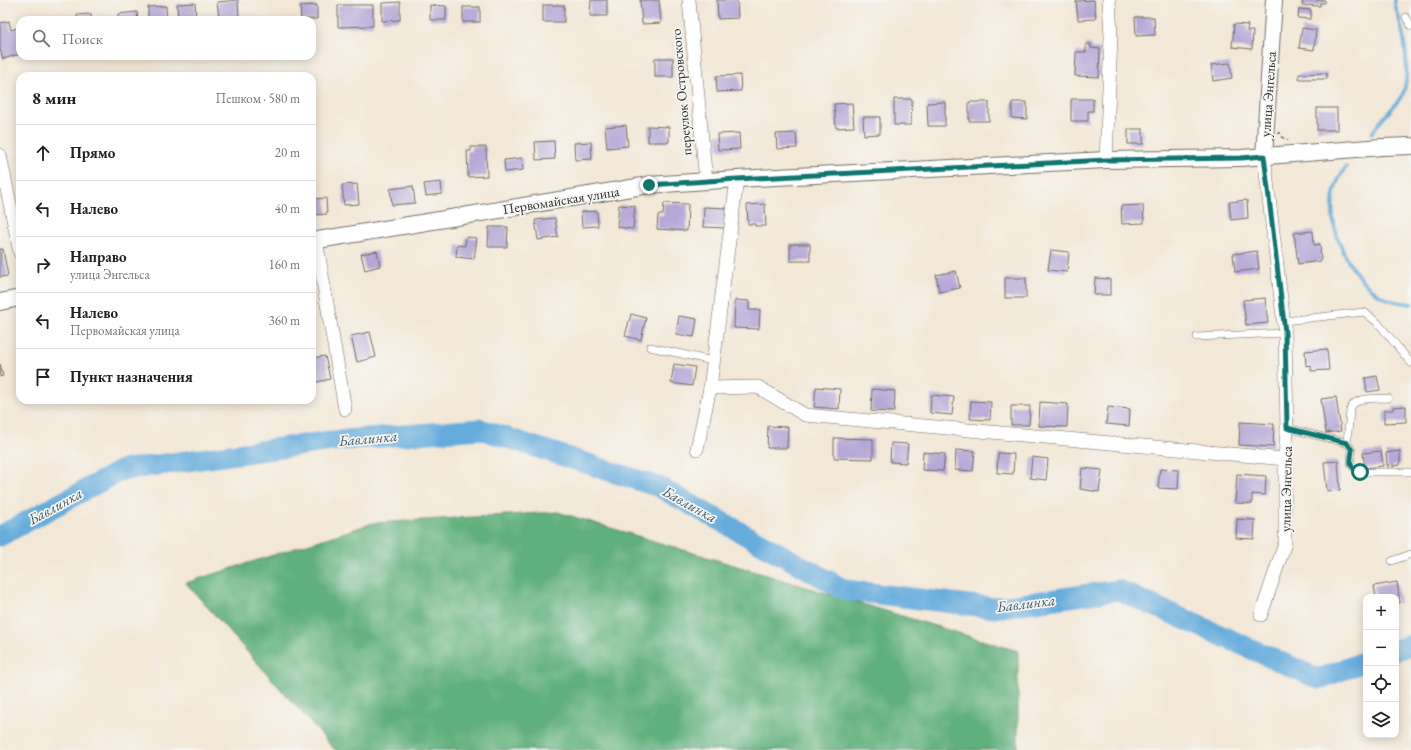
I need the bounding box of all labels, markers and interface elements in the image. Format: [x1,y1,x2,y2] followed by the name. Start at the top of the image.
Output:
[16,16,316,60] search box
[30,27,52,49] icon: search
[666,28,696,156] street label: переулок Островского
[62,29,103,48] text: Поиск
[1256,50,1280,137] street label: улица Энгельса
[32,87,76,109] text: 8 мин
[216,90,300,107] text: Пешком · 580 m
[32,142,54,164] icon: ahead
[70,143,115,162] text: Прямо
[275,144,300,161] text: 20 m
[640,176,658,194] route end
[501,182,621,218] street label: Первомайская улица
[32,198,54,220] icon: left
[70,199,118,218] text: Налево
[275,200,300,217] text: 40 m
[70,247,127,266] text: Направо
[32,254,54,276] icon: right
[269,256,300,273] text: 160 m
[70,266,150,283] text: улица Энгельса
[70,303,118,322] text: Налево
[32,310,54,332] icon: left
[269,312,300,329] text: 360 m
[70,322,180,339] text: Первомайская улица
[32,366,54,388] icon: arrive
[70,367,193,386] text: Пункт назначения
[337,426,398,450] water label: Бавлинка
[1276,446,1296,532] street label: улица Энгельса
[1351,463,1369,481] route start
[659,481,720,527] water label: Бавлинка
[24,483,85,529] water label: Бавлинка
[995,590,1056,616] water label: Бавлинка
[1363,594,1399,738] map controls
[1363,594,1399,630] button: +
[1363,630,1399,666] button: −
[1363,666,1399,702] button: locate
[1363,702,1399,738] button: layers

